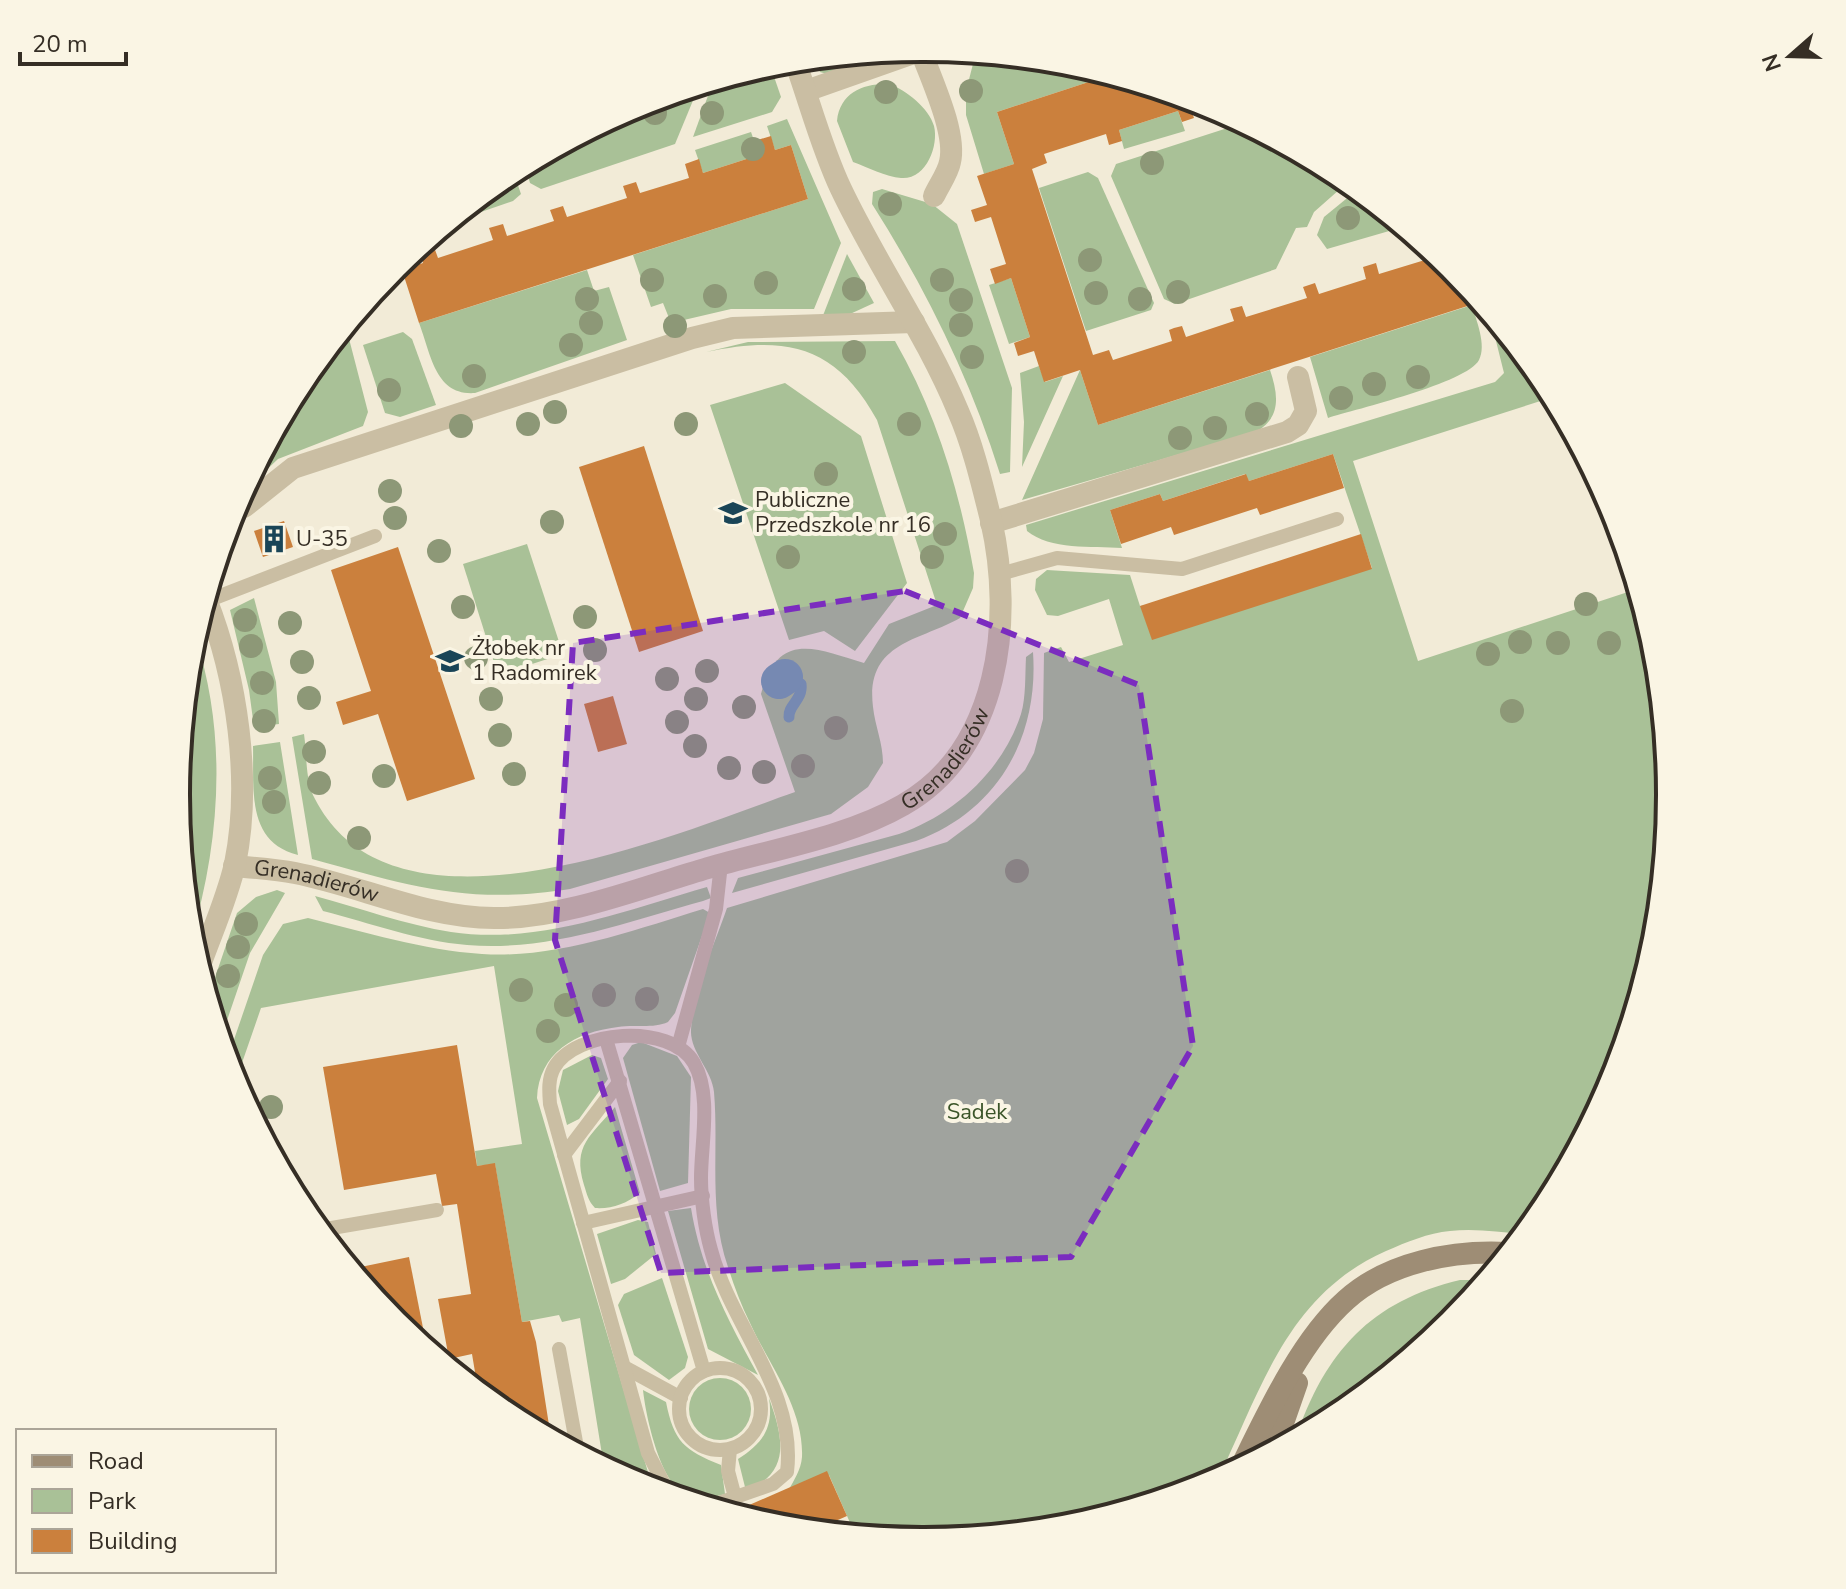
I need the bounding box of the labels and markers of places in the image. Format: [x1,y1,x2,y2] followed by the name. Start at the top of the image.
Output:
[755,485,931,540] place label: Publiczne Przedszkole nr 16
[718,498,748,528] school or university icon: Publiczne Przedszkole nr 16
[259,524,289,554] building icon: U-35
[296,524,348,554] place label: U-35
[472,633,598,688] place label: Żłobek nr 1 Radomirek
[435,646,465,676] school or university icon: Żłobek nr 1 Radomirek

